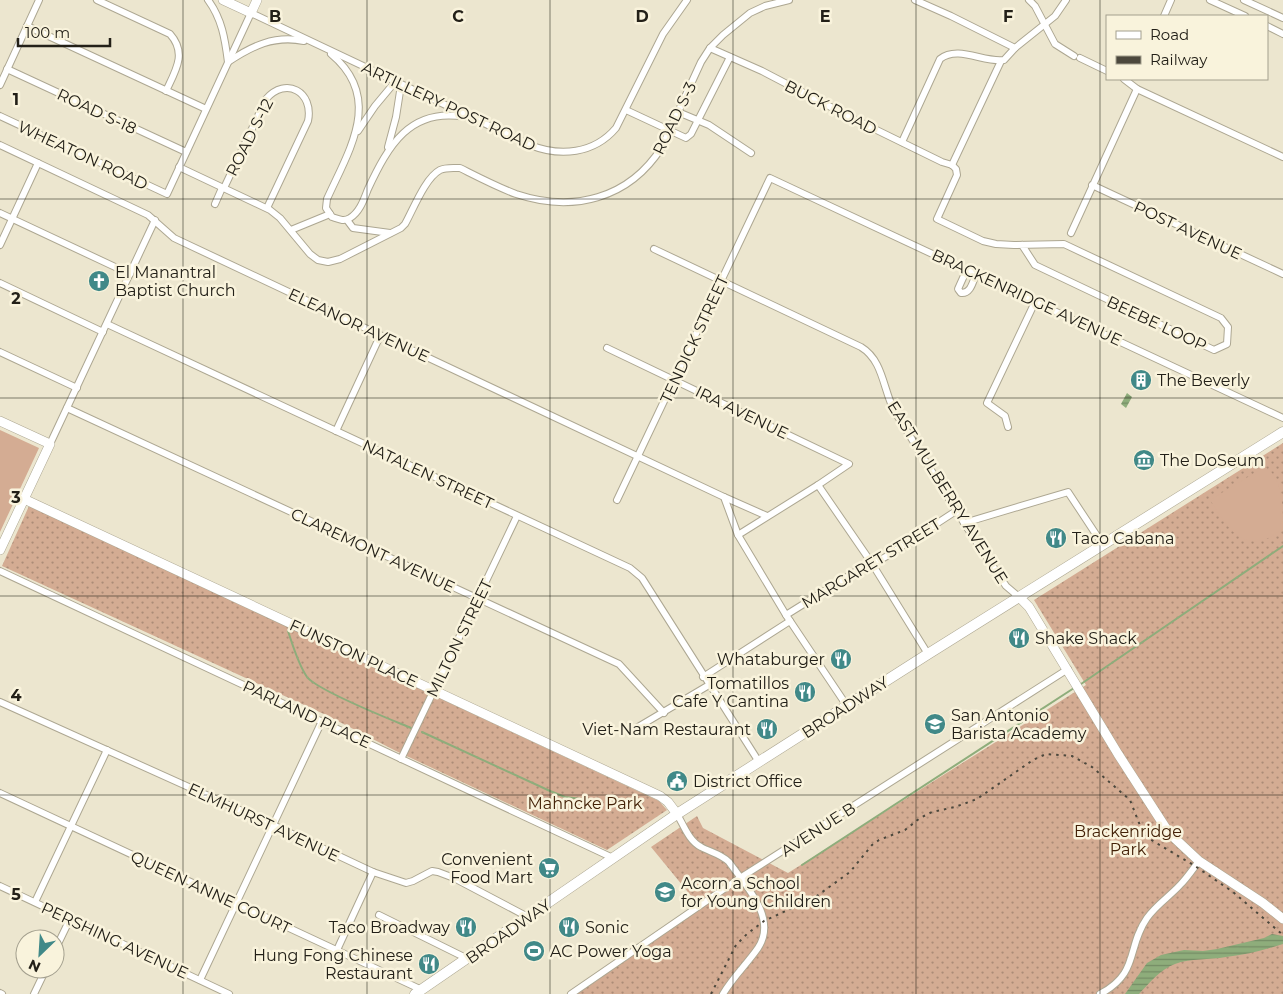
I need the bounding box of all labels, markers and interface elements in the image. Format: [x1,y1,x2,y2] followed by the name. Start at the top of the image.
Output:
[269,7,281,26] text: B
[452,7,464,26] text: C
[635,7,649,26] text: D
[820,7,830,26] text: E
[1003,7,1013,26] text: F
[18,15,110,47] scale bar
[1106,15,1268,80] legend
[25,23,70,42] text: 100 m
[1150,25,1189,44] text: Road
[1150,50,1208,69] text: Railway
[359,58,539,155] street label: ARTILLERY POST ROAD
[781,76,880,139] street label: BUCK ROAD
[649,79,700,158] street label: ROAD S-3
[54,85,140,138] street label: ROAD S-18
[13,90,19,109] text: 1
[222,95,277,179] street label: ROAD S-12
[15,117,151,194] street label: WHEATON ROAD
[1131,197,1245,264] street label: POST AVENUE
[929,245,1125,350] street label: BRACKENRIDGE AVENUE
[115,263,235,300] place label: El Manantral Baptist Church
[87,269,111,293] church icon: El Manantral Baptist Church
[656,272,733,406] street label: TENDICK STREET
[285,284,432,366] street label: ELEANOR AVENUE
[11,289,21,308] text: 2
[1104,292,1210,355] street label: BEEBE LOOP
[1129,368,1153,392] building icon: The Beverly
[1157,371,1250,390] place label: The Beverly
[692,382,791,443] street label: IRA AVENUE
[883,397,1012,587] street label: EAST MULBERRY AVENUE
[359,436,497,513] street label: NATALEN STREET
[1132,448,1156,472] museum icon: The DoSeum
[1160,451,1264,470] place label: The DoSeum
[10,488,21,507] text: 3
[288,504,458,597] street label: CLAREMONT AVENUE
[798,514,945,612] street label: MARGARET STREET
[1044,526,1068,550] restaurant icon: Taco Cabana
[1072,529,1174,548] place label: Taco Cabana
[423,575,497,700] street label: MILTON STREET
[287,615,421,691] street label: FUNSTON PLACE
[1007,626,1031,650] restaurant icon: Shake Shack
[1035,629,1137,648] place label: Shake Shack
[829,647,853,671] restaurant icon: Whataburger
[717,650,825,669] place label: Whataburger
[798,672,893,742] street label: BROADWAY
[672,674,789,711] place label: Tomatillos Cafe Y Cantina
[240,676,374,752] street label: PARLAND PLACE
[793,680,817,704] restaurant icon: Tomatillos Cafe Y Cantina
[10,686,22,705] text: 4
[951,706,1087,743] place label: San Antonio Barista Academy
[923,712,947,736] school or university icon: San Antonio Barista Academy
[755,717,779,741] restaurant icon: Viet-Nam Restaurant
[582,720,752,739] place label: Viet-Nam Restaurant
[665,769,689,793] public building icon: District Office
[693,772,802,791] place label: District Office
[185,779,342,866] street label: ELMHURST AVENUE
[528,794,643,813] park label: Mahncke Park
[777,798,859,861] street label: AVENUE B
[1074,822,1182,859] park label: Brackenridge Park
[128,847,295,938] street label: QUEEN ANNE COURT
[441,850,533,887] place label: Convenient Food Mart
[537,856,561,880] supermarket icon: Convenient Food Mart
[681,874,831,911] place label: Acorn a School for Young Children
[653,880,677,904] school or university icon: Acorn a School for Young Children
[11,885,21,904] text: 5
[462,895,555,968] street label: BROADWAY
[38,898,191,983] street label: PERSHING AVENUE
[454,915,478,939] restaurant icon: Taco Broadway
[557,915,581,939] restaurant icon: Sonic
[329,918,450,937] place label: Taco Broadway
[585,918,629,937] place label: Sonic
[15,929,65,979] north arrow
[522,939,546,963] sports icon: AC Power Yoga
[550,942,672,961] place label: AC Power Yoga
[253,946,413,983] place label: Hung Fong Chinese Restaurant
[417,952,441,976] restaurant icon: Hung Fong Chinese Restaurant
[26,955,43,976] text: N

